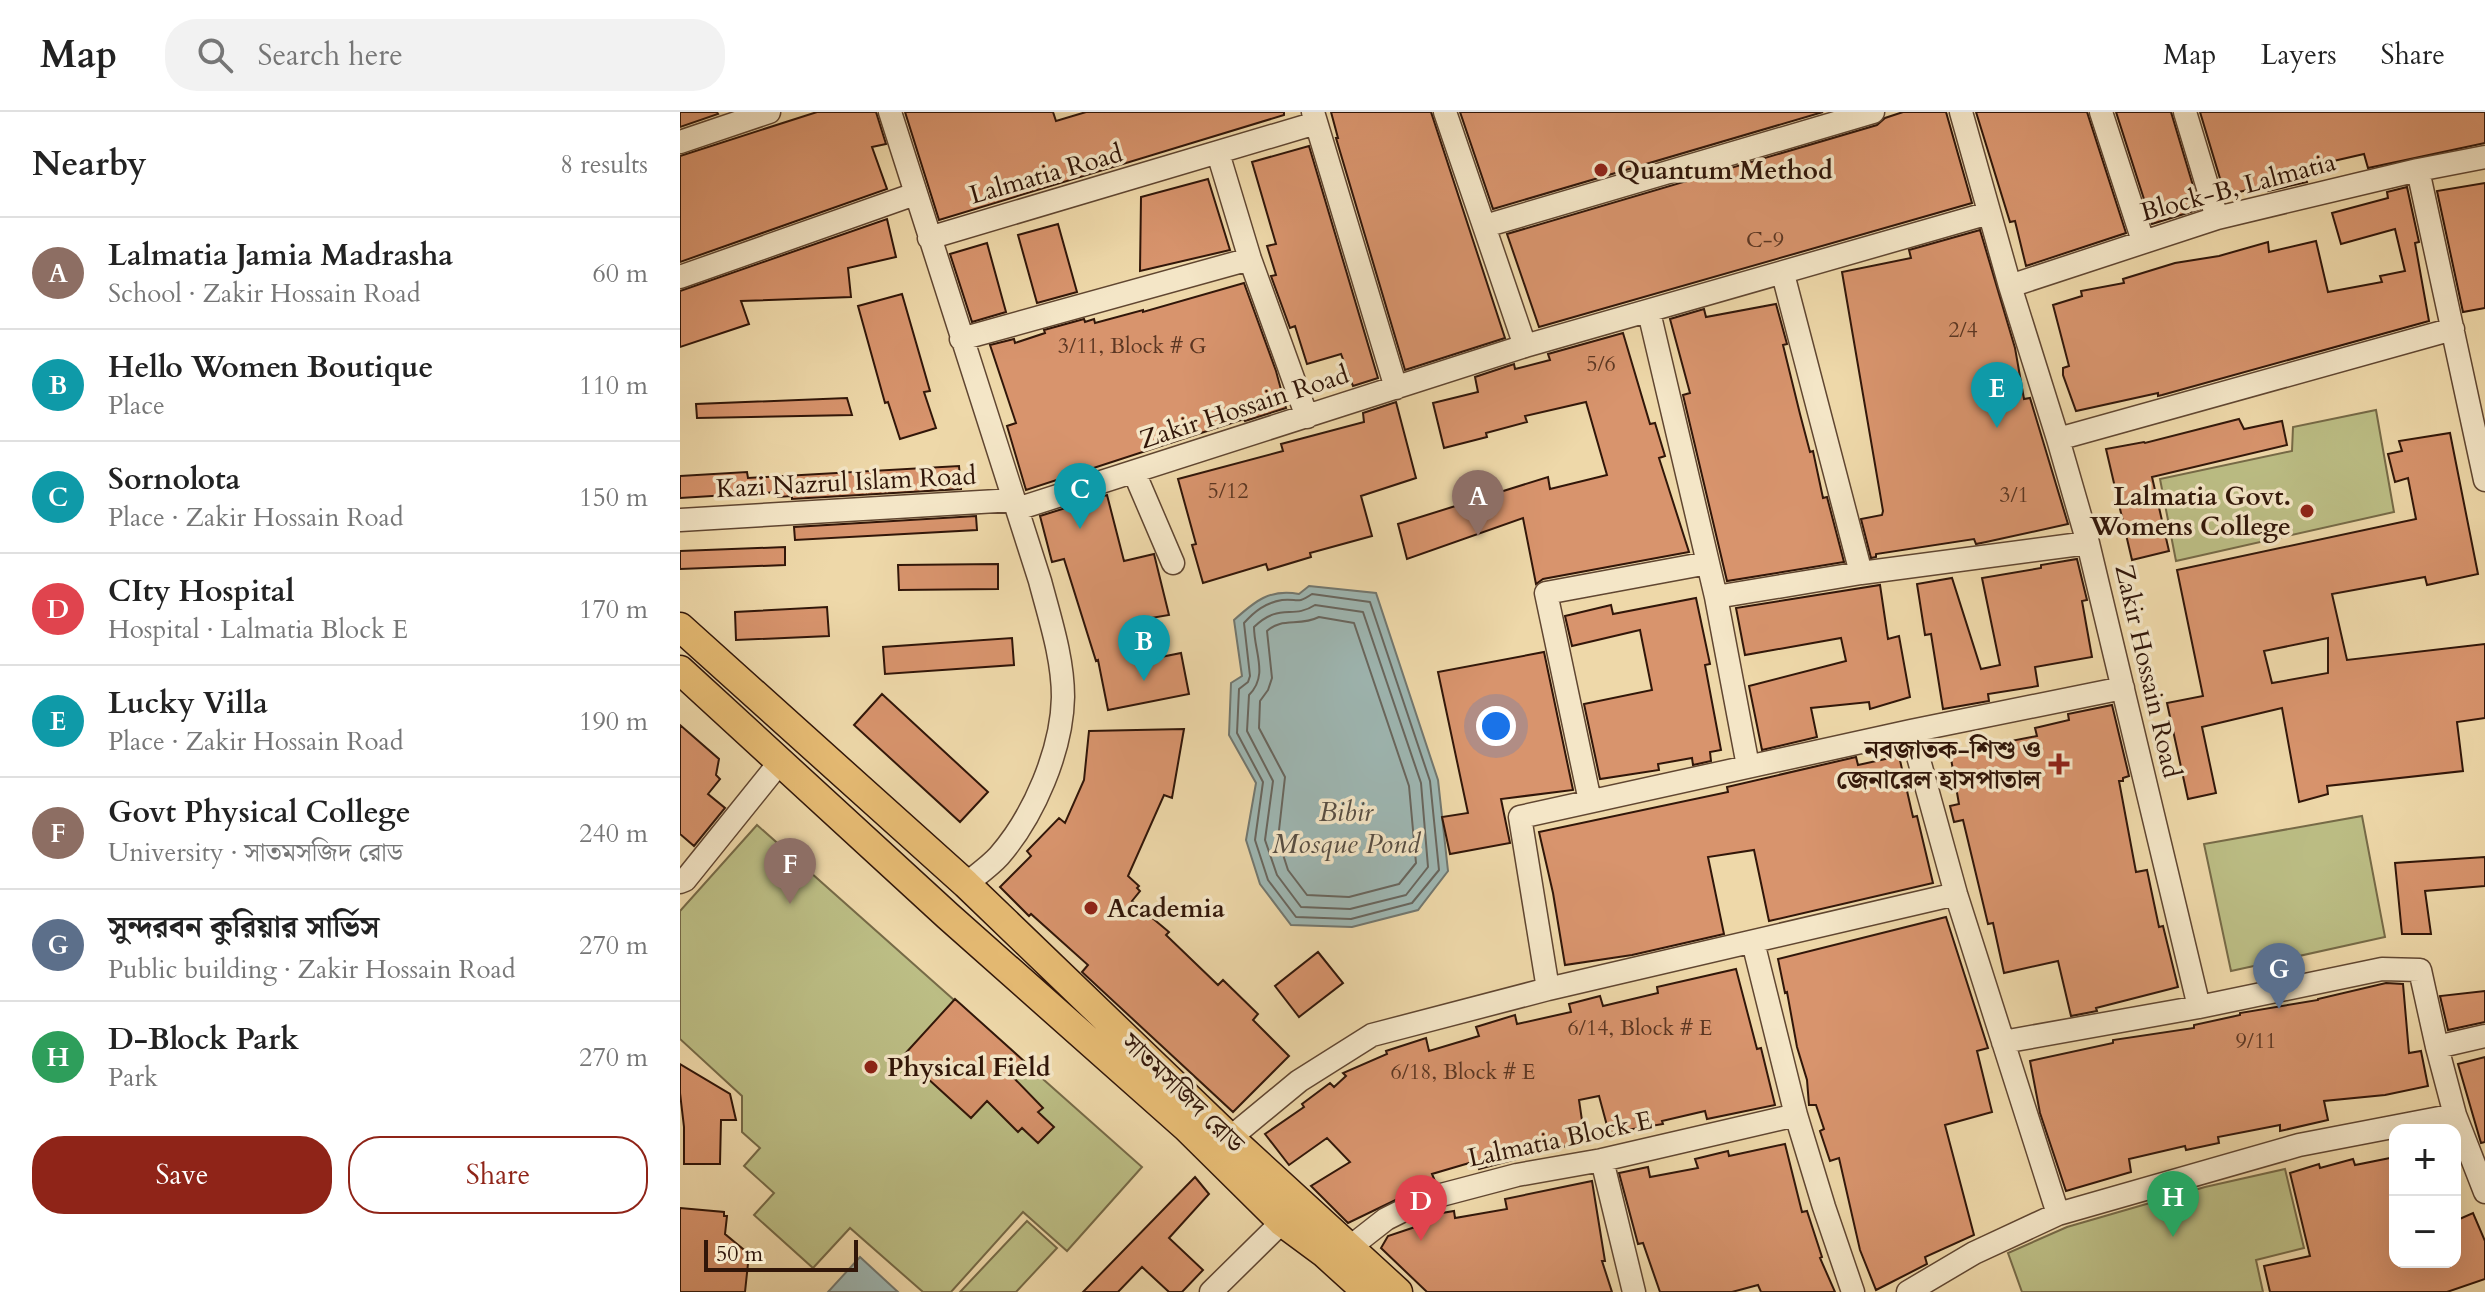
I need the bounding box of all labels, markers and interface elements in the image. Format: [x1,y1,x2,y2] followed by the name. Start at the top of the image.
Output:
[165,19,725,91] search box
[40,29,117,81] text: Map
[193,33,237,77] icon: search
[257,35,403,76] text: Search here
[2163,36,2216,74] text: Map
[2260,36,2337,74] text: Layers
[2381,36,2445,74] text: Share
[965,135,1127,213] street label: Lalmatia Road
[32,141,147,187] text: Nearby
[2137,144,2339,230] street label: Block-B, Lalmatia
[560,147,648,182] text: 8 results
[1617,153,1833,188] place label: Quantum Method
[1592,161,1610,179] marker: Quantum Method
[1746,225,1784,255] house number: C-9
[108,235,453,276] text: Lalmatia Jamia Madrasha
[48,256,68,291] text: A
[592,256,648,291] text: 60 m
[108,276,421,311] text: School · Zakir Hossain Road
[1948,315,1978,345] house number: 2/4
[1058,331,1206,361] house number: 3/11, Block # G
[108,347,433,388] text: Hello Women Boutique
[1586,349,1616,379] house number: 5/6
[1135,357,1353,457] street label: Zakir Hossain Road
[1971,362,2023,428] pin: E
[49,368,67,403] text: B
[579,368,648,403] text: 110 m
[108,388,165,423] text: Place
[715,458,977,506] street label: Kazi Nazrul Islam Road
[108,459,240,500] text: Sornolota
[1054,463,1106,529] pin: C
[1452,470,1504,536] pin: A
[1208,476,1248,506] house number: 5/12
[2089,479,2291,544] place label: Lalmatia Govt. Womens College
[48,480,68,515] text: C
[579,480,648,515] text: 150 m
[1999,480,2029,510] house number: 3/1
[108,500,404,535] text: Place · Zakir Hossain Road
[2298,502,2316,520] marker: Lalmatia Govt. Womens College
[2106,561,2190,781] street label: Zakir Hossain Road
[108,571,294,612] text: CIty Hospital
[47,592,69,627] text: D
[579,592,648,627] text: 170 m
[108,612,408,647] text: Hospital · Lalmatia Block E
[1118,615,1170,681] pin: B
[108,683,268,724] text: Lucky Villa
[50,704,66,739] text: E
[579,704,648,739] text: 190 m
[1476,706,1516,746] your location
[108,724,404,759] text: Place · Zakir Hossain Road
[1836,732,2042,797] place label: নবজাতক-শিশু ও জেনারেল হাসপাতাল
[2048,753,2070,775] marker: নবজাতক-শিশু ও জেনারেল হাসপাতাল
[108,792,411,833] text: Govt Physical College
[1272,793,1422,863] water label: Bibir Mosque Pond
[50,816,66,851] text: F
[579,816,648,851] text: 240 m
[108,835,403,870] text: University · সাতমসজিদ রোড
[764,838,816,904] pin: F
[1107,891,1225,926] place label: Academia
[1082,899,1100,917] marker: Academia
[108,907,379,948] text: সুন্দরবন কুরিয়ার সার্ভিস
[47,928,69,963] text: G
[579,928,648,963] text: 270 m
[2253,943,2305,1009] pin: G
[108,952,516,987] text: Public building · Zakir Hossain Road
[1568,1013,1712,1043] house number: 6/14, Block # E
[108,1019,299,1060] text: D-Block Park
[1113,1025,1253,1161] street label: সাতমসজিদ রোড
[2236,1026,2276,1056] house number: 9/11
[47,1040,69,1075] text: H
[579,1040,648,1075] text: 270 m
[887,1050,1051,1085] place label: Physical Field
[1391,1057,1535,1087] house number: 6/18, Block # E
[862,1058,880,1076] marker: Physical Field
[108,1060,158,1095] text: Park
[1465,1102,1655,1176] street label: Lalmatia Block E
[2389,1124,2461,1268] map controls
[2389,1124,2461,1196] button: +
[32,1136,332,1214] button: Save
[348,1136,648,1214] button: Share
[2147,1171,2199,1237] pin: H
[1395,1175,1447,1241] pin: D
[2389,1196,2461,1268] button: −
[704,1236,858,1272] scale bar
[716,1239,763,1269] text: 50 m

